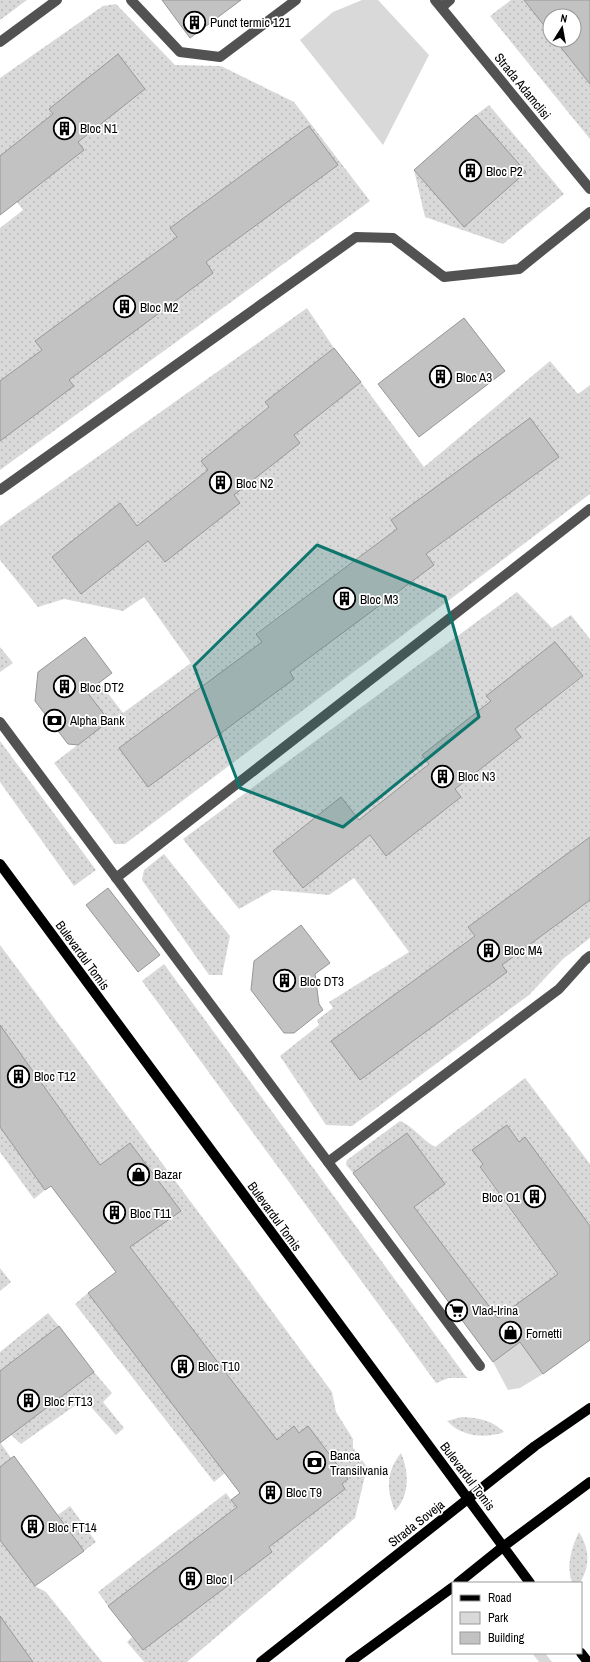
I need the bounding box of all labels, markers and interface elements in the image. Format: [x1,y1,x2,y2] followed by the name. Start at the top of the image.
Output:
[542,8,582,48] north arrow
[182,9,208,35] building icon: Punct termic 121
[559,11,568,26] text: N
[210,14,291,31] place label: Punct termic 121
[491,50,555,123] street label: Strada Adamclisi
[52,115,78,141] building icon: Bloc N1
[80,120,117,137] place label: Bloc N1
[457,158,483,184] building icon: Bloc P2
[486,163,523,180] place label: Bloc P2
[111,294,137,320] building icon: Bloc M2
[140,299,179,316] place label: Bloc M2
[428,364,454,390] building icon: Bloc A3
[456,369,492,386] place label: Bloc A3
[208,470,234,496] building icon: Bloc N2
[236,475,273,492] place label: Bloc N2
[332,586,358,612] building icon: Bloc M3
[360,591,399,608] place label: Bloc M3
[52,674,78,700] building icon: Bloc DT2
[80,679,124,696] place label: Bloc DT2
[41,707,67,733] bank icon: Alpha Bank
[69,712,125,729] place label: Alpha Bank
[429,763,455,789] building icon: Bloc N3
[458,768,495,785] place label: Bloc N3
[52,917,113,993] street label: Bulevardul Tomis
[475,937,501,963] building icon: Bloc M4
[504,942,543,959] place label: Bloc M4
[271,968,297,994] building icon: Bloc DT3
[300,973,344,990] place label: Bloc DT3
[5,1063,31,1089] building icon: Bloc T12
[34,1068,76,1085] place label: Bloc T12
[125,1161,151,1187] shop icon: Bazar
[154,1166,182,1183] place label: Bazar
[244,1178,305,1254] street label: Bulevardul Tomis
[522,1184,548,1210] building icon: Bloc O1
[482,1189,520,1206] place label: Bloc O1
[101,1200,127,1226] building icon: Bloc T11
[130,1205,171,1222] place label: Bloc T11
[443,1297,469,1323] supermarket icon: Vlad-Irina
[472,1302,518,1319] place label: Vlad-Irina
[497,1320,523,1346] shop icon: Fornetti
[526,1325,562,1342] place label: Fornetti
[169,1353,195,1379] building icon: Bloc T10
[198,1358,240,1375] place label: Bloc T10
[15,1388,41,1414] building icon: Bloc FT13
[44,1393,93,1410] place label: Bloc FT13
[436,1439,499,1514] street label: Bulevardul Tomis
[330,1447,388,1479] place label: Banca Transilvania
[302,1449,328,1475] bank icon: Banca Transilvania
[258,1479,284,1505] building icon: Bloc T9
[286,1484,322,1501] place label: Bloc T9
[385,1496,448,1551] street label: Strada Soveja
[20,1514,46,1540] building icon: Bloc FT14
[48,1519,97,1536] place label: Bloc FT14
[177,1566,203,1592] building icon: Bloc I
[206,1571,233,1588] place label: Bloc I
[452,1582,582,1654] legend
[488,1590,512,1606] text: Road
[488,1610,508,1626] text: Park
[488,1630,525,1646] text: Building

